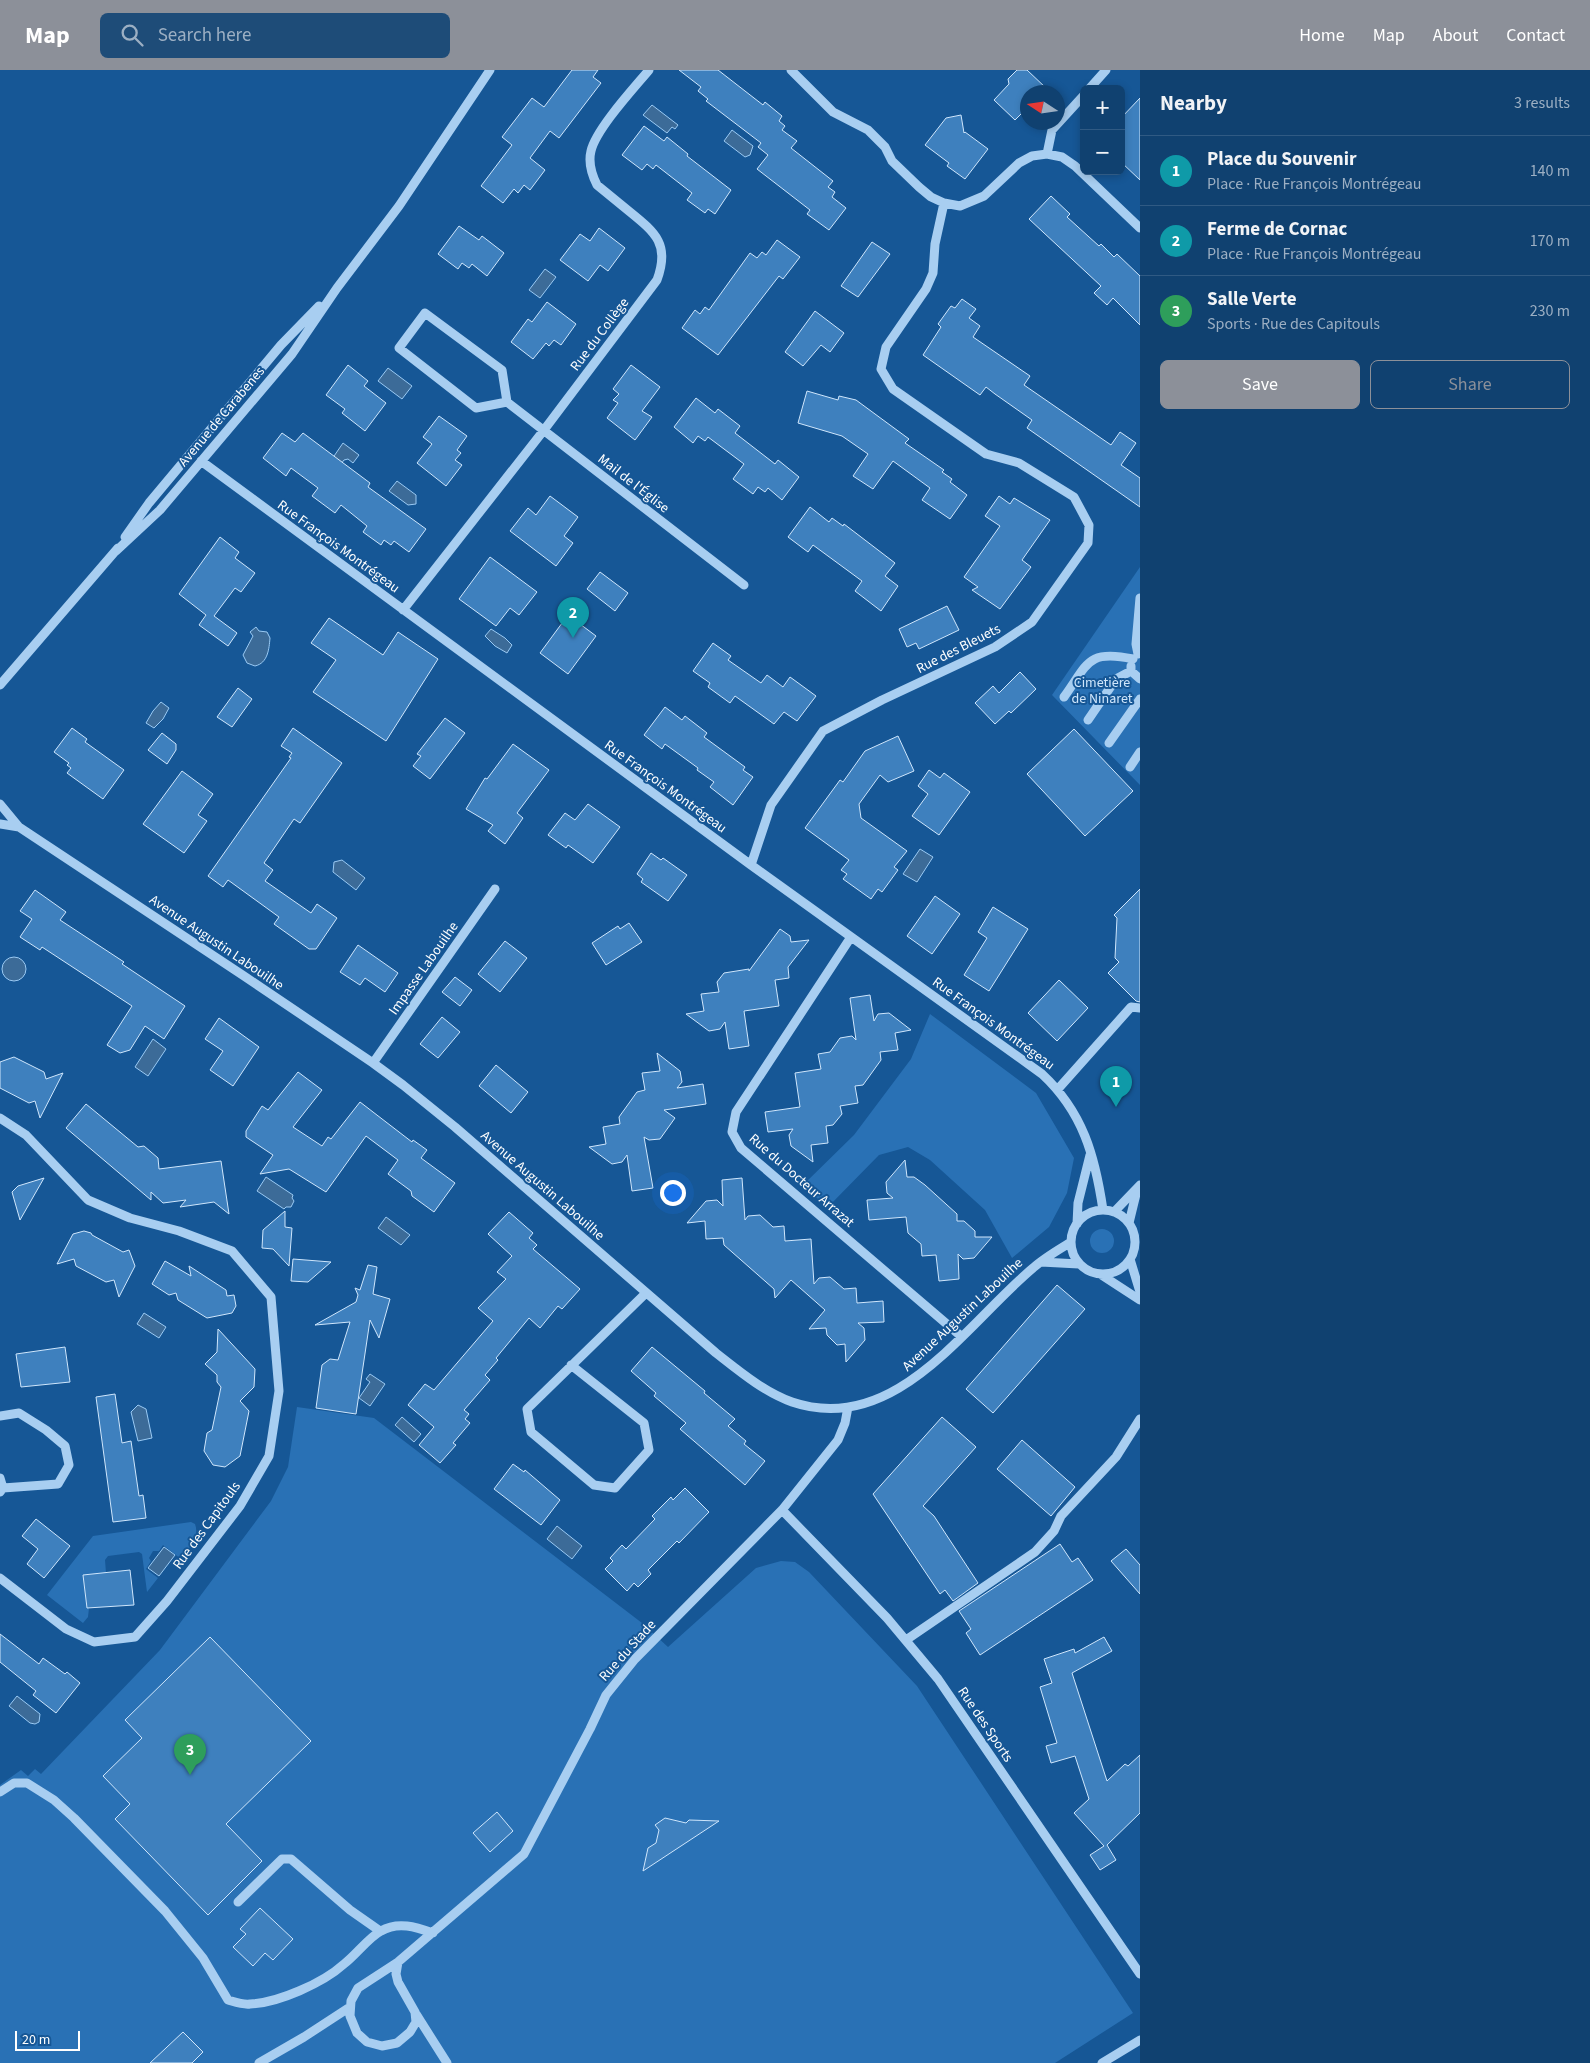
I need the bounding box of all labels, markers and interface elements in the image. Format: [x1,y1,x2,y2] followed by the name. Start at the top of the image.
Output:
[100,13,450,58] search box
[25,18,70,53] text: Map
[118,21,146,49] icon: search
[158,22,251,49] text: Search here
[1299,23,1345,48] text: Home
[1373,23,1405,48] text: Map
[1433,23,1478,48] text: About
[1506,23,1565,48] text: Contact
[1020,85,1065,130] north arrow
[1080,85,1125,175] map controls
[1080,85,1125,130] button: +
[1160,88,1227,118] text: Nearby
[1514,92,1570,114] text: 3 results
[1080,130,1125,175] button: −
[1207,146,1356,173] text: Place du Souvenir
[1172,160,1180,182] text: 1
[1530,160,1570,182] text: 140 m
[1207,173,1421,195] text: Place · Rue François Montrégeau
[1207,216,1347,243] text: Ferme de Cornac
[1172,230,1180,252] text: 2
[1530,230,1570,252] text: 170 m
[1207,243,1421,265] text: Place · Rue François Montrégeau
[1207,286,1296,313] text: Salle Verte
[566,294,634,375] street label: Rue du Collège
[1172,300,1180,322] text: 3
[1530,300,1570,322] text: 230 m
[1207,313,1380,335] text: Sports · Rue des Capitouls
[1160,360,1360,409] button: Save
[1370,360,1570,409] button: Share
[174,362,270,471] street label: Avenue de Carabenes
[593,449,673,518] street label: Mail de l'Église
[273,496,404,598] street label: Rue François Montrégeau
[557,597,589,638] pin: 2
[913,619,1004,679] street label: Rue des Bleuets
[1072,673,1133,709] park label: Cimetière de Ninaret
[600,736,731,838] street label: Rue François Montrégeau
[145,890,288,995] street label: Avenue Augustin Labouilhe
[384,918,464,1019] street label: Impasse Labouilhe
[928,973,1059,1075] street label: Rue François Montrégeau
[1100,1066,1132,1107] pin: 1
[476,1126,609,1245] street label: Avenue Augustin Labouilhe
[744,1129,859,1232] street label: Rue du Docteur Arrazat
[660,1180,686,1206] your location
[898,1253,1027,1376] street label: Avenue Augustin Labouilhe
[168,1477,246,1574] street label: Rue des Capitouls
[595,1615,661,1686] street label: Rue du Stade
[953,1683,1018,1766] street label: Rue des Sports
[174,1734,206,1775] pin: 3
[15,2028,80,2051] scale bar
[22,2030,50,2050] text: 20 m

